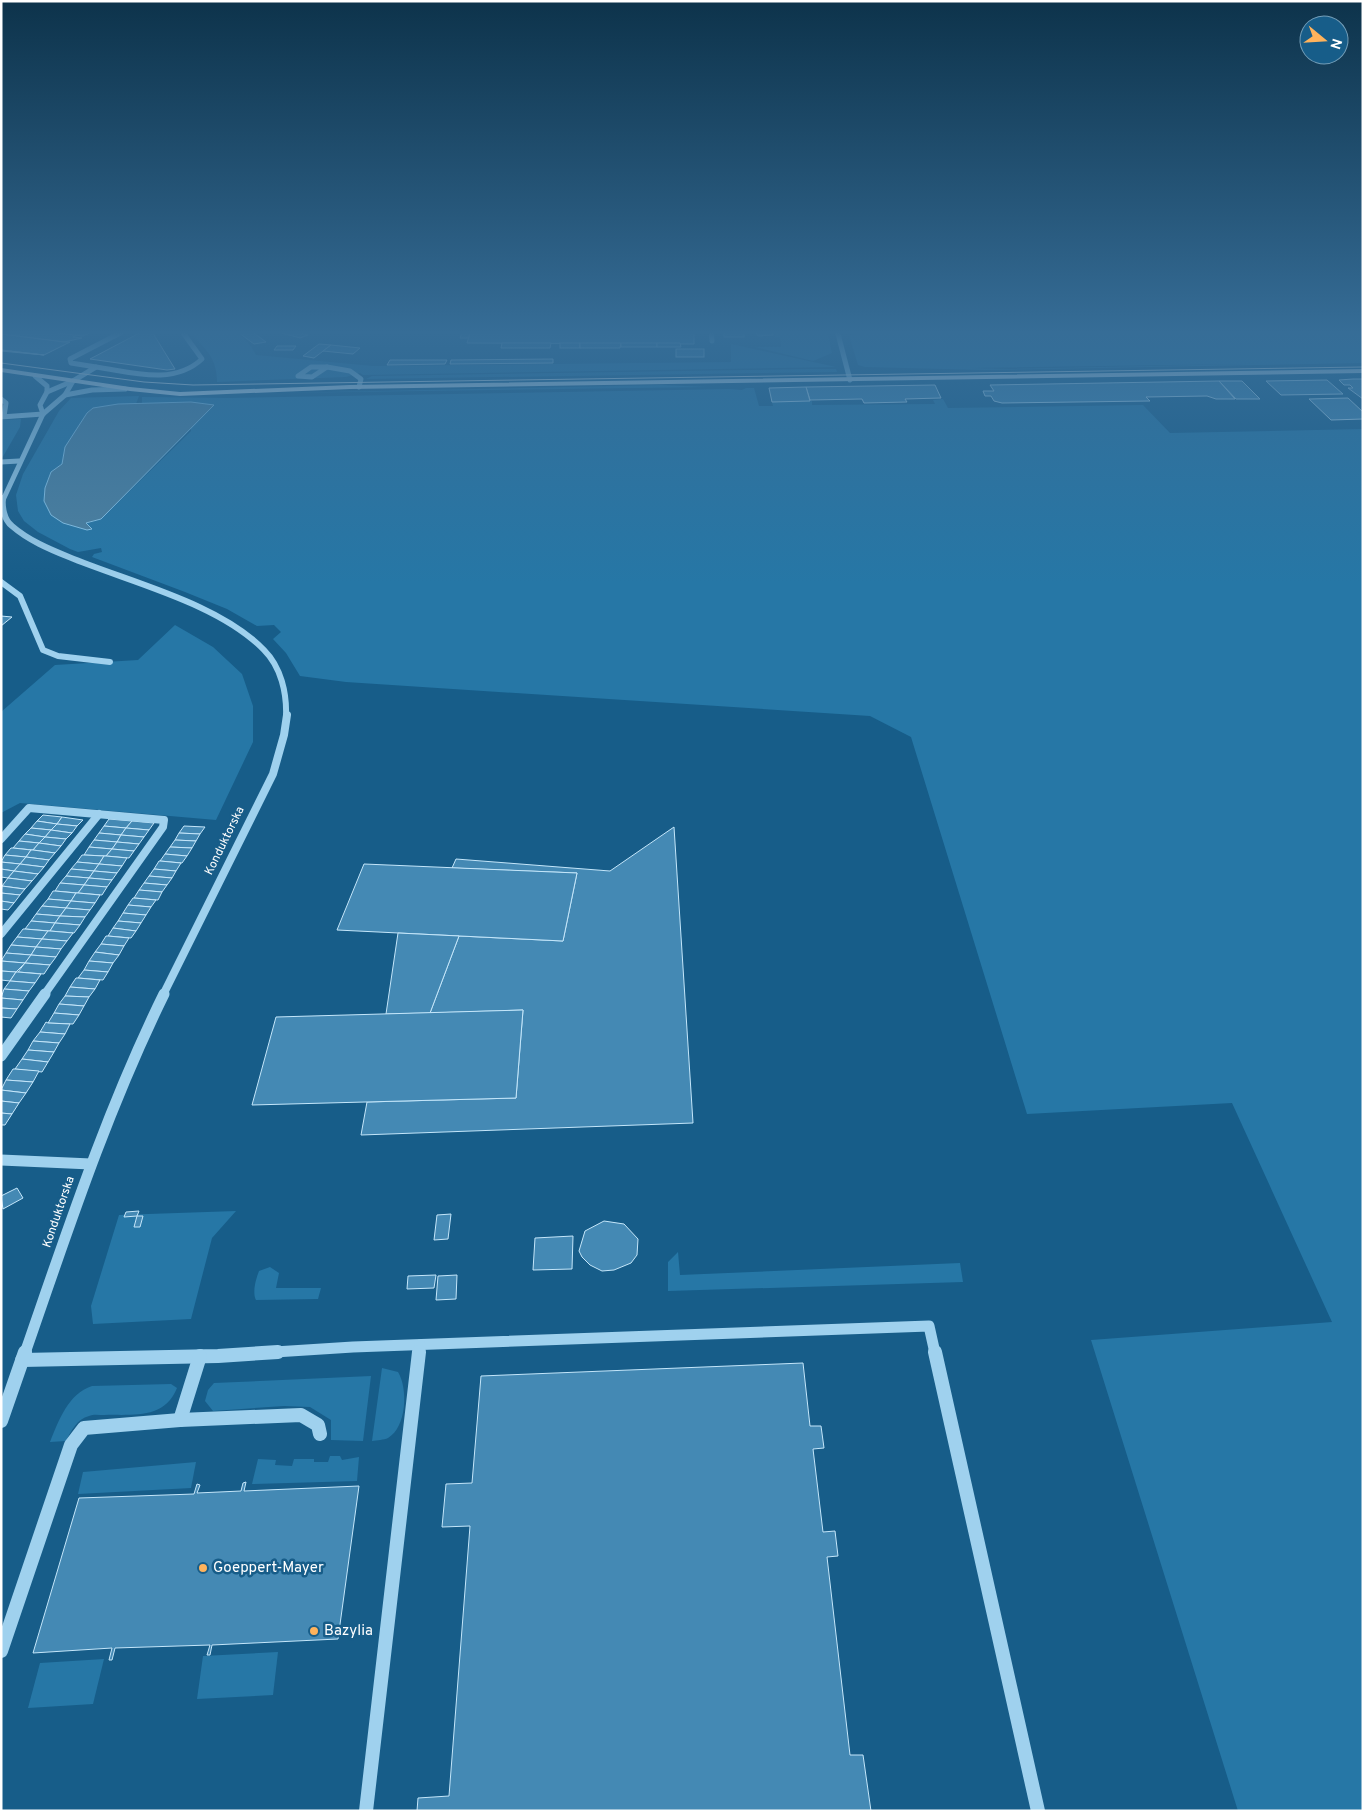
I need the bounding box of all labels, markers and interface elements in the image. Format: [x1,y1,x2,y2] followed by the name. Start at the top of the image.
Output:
[1299,15,1349,65] north arrow
[1325,36,1345,51] text: N
[201,804,249,878] street label: Konduktorska
[39,1174,79,1250] street label: Konduktorska
[213,1559,324,1578] place label: Goeppert-Mayer
[197,1562,209,1574] marker: Goeppert-Mayer
[324,1622,373,1641] place label: Bazylia
[308,1625,320,1637] marker: Bazylia

